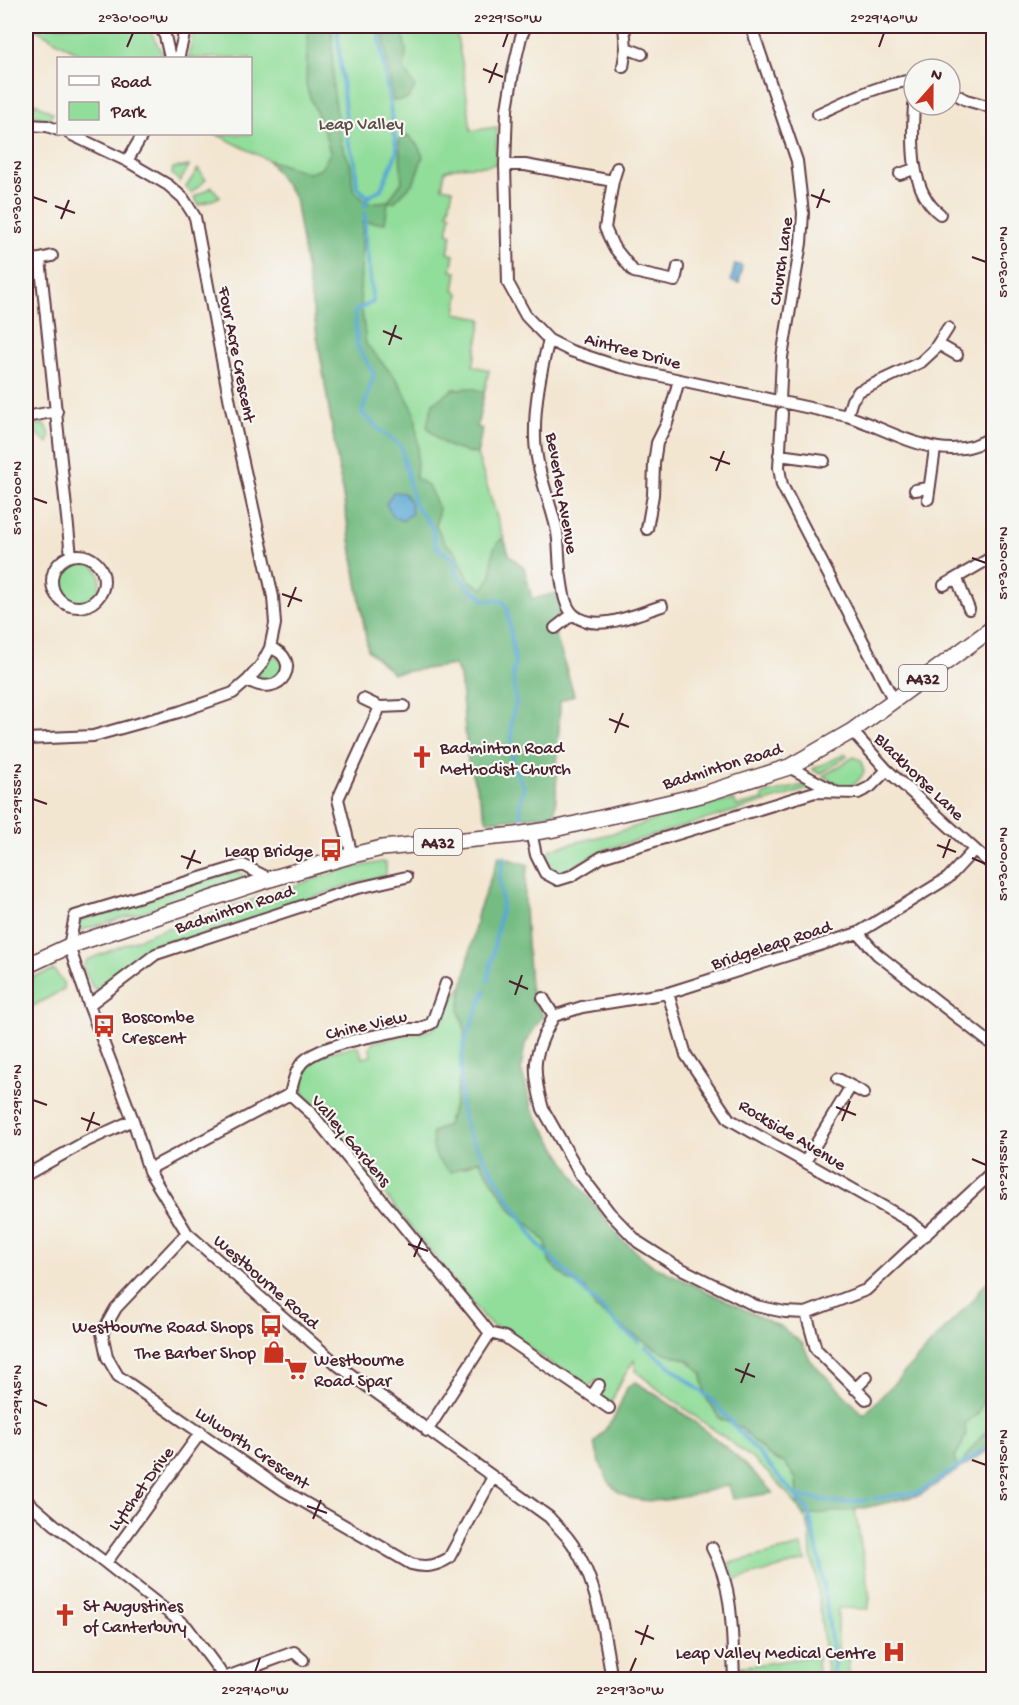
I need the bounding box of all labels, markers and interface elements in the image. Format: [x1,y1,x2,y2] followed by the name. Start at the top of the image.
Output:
[98,10,168,28] text: 2°30'00"W
[474,10,542,28] text: 2°29'50"W
[850,10,918,28] text: 2°29'40"W
[57,57,252,135] legend
[902,57,962,117] north arrow
[928,66,945,87] text: N
[111,73,152,94] text: Road
[110,103,147,124] text: Park
[318,115,404,136] park label: Leap Valley
[9,160,27,234] text: 51°30'05"N
[766,215,799,307] street label: Church Lane
[995,226,1013,298] text: 51°30'10"N
[212,284,259,426] street label: Four Acre Crescent
[582,329,684,376] street label: Aintree Drive
[539,430,582,556] street label: Beverley Avenue
[9,461,27,535] text: 51°30'00"N
[995,526,1013,600] text: 51°30'05"N
[899,665,947,691] road number: A432
[868,729,968,827] street label: Blackhorse Lane
[439,739,571,781] place label: Badminton Road Methodist Church
[660,739,786,796] street label: Badminton Road
[409,744,435,770] church icon: Badminton Road Methodist Church
[9,763,27,835] text: 51°29'55"N
[995,827,1013,901] text: 51°30'00"N
[414,829,462,855] road number: A432
[318,837,344,863] bus stop icon: Leap Bridge
[224,842,314,863] place label: Leap Bridge
[172,881,298,940] street label: Badminton Road
[708,917,836,976] street label: Bridgeleap Road
[324,1007,409,1046] street label: Chine View
[121,1008,195,1050] place label: Boscombe Crescent
[91,1013,117,1039] bus stop icon: Boscombe Crescent
[9,1064,27,1136] text: 51°29'50"N
[305,1091,395,1193] street label: Valley Gardens
[734,1096,850,1177] street label: Rockside Avenue
[995,1129,1013,1201] text: 51°29'55"N
[208,1231,324,1336] street label: Westbourne Road
[258,1313,284,1339] bus stop icon: Westbourne Road Shops
[72,1318,254,1339] place label: Westbourne Road Shops
[261,1339,287,1365] shop icon: The Barber Shop
[134,1344,256,1365] place label: The Barber Shop
[314,1351,405,1393] place label: Westbourne Road Spar
[283,1356,309,1382] supermarket icon: Westbourne Road Spar
[9,1365,27,1435] text: 51°29'45"N
[190,1403,314,1496] street label: Lulworth Crescent
[995,1429,1013,1501] text: 51°29'50"N
[105,1443,180,1536] street label: Lytchet Drive
[83,1597,187,1639] place label: St Augustines of Canterbury
[52,1602,78,1628] church icon: St Augustines of Canterbury
[881,1639,907,1665] hospital icon: Leap Valley Medical Centre
[675,1644,877,1665] place label: Leap Valley Medical Centre
[221,1682,289,1700] text: 2°29'40"W
[596,1682,664,1700] text: 2°29'30"W

